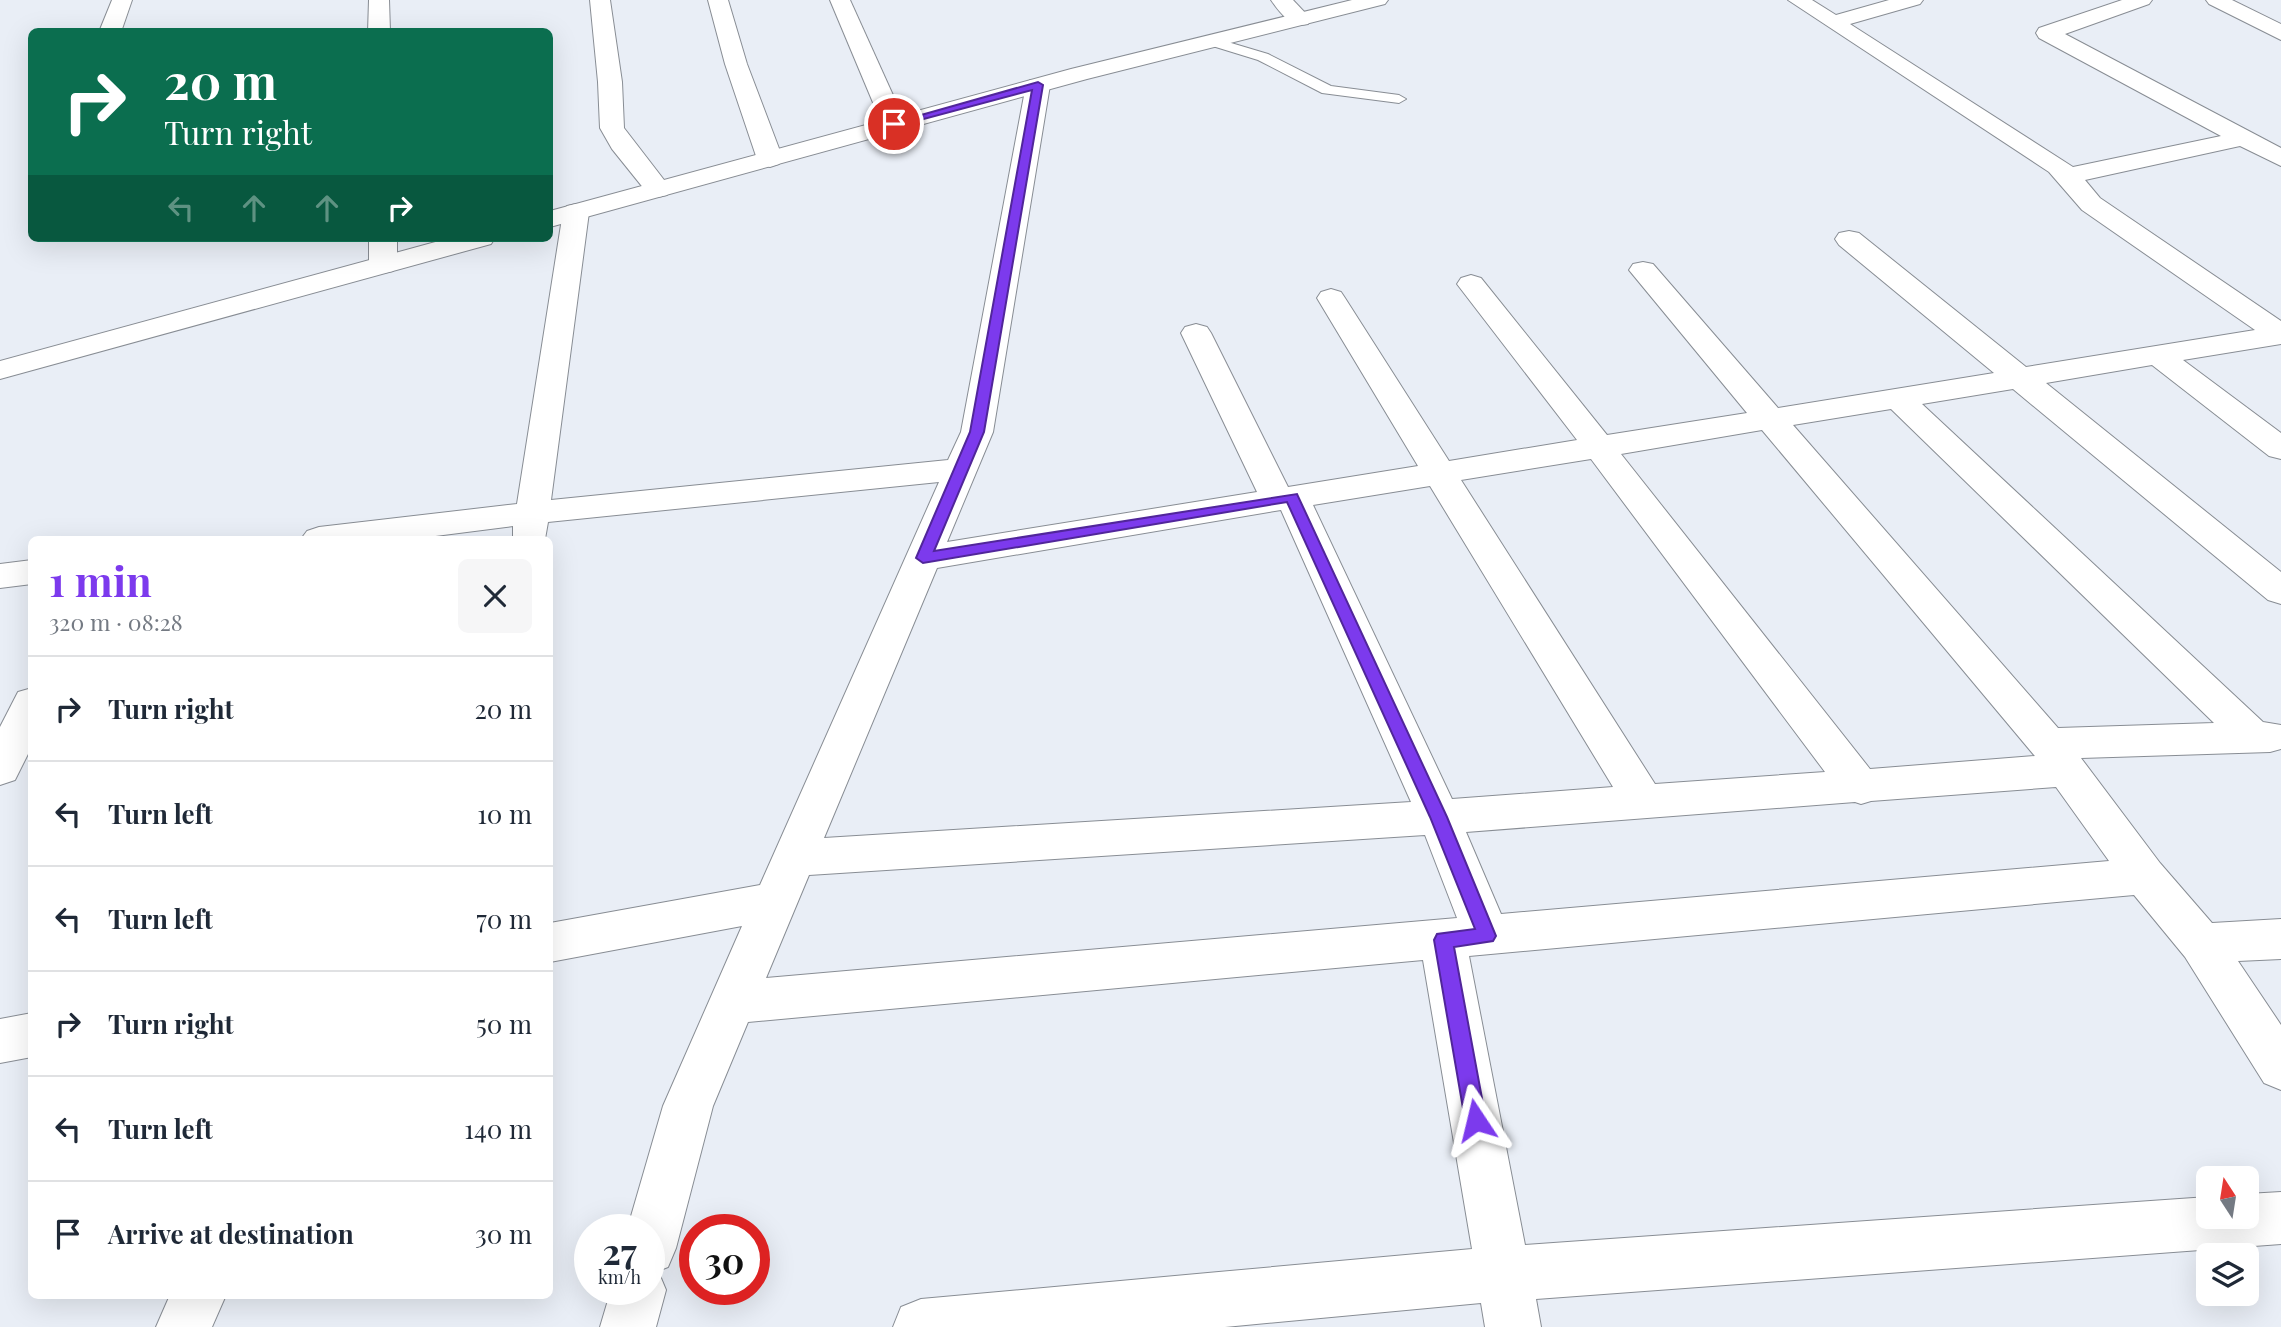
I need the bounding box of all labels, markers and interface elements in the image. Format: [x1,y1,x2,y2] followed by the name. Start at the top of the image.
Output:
[164,47,277,112] text: 20 m
[49,56,140,147] icon: right
[864,94,924,154] pin
[875,105,913,143] icon: arrive
[164,110,312,153] text: Turn right
[162,189,200,227] icon: left
[235,189,273,227] icon: ahead
[308,189,346,227] icon: ahead
[381,189,419,227] icon: right
[49,552,152,608] text: 1 min
[458,559,532,633] button: close
[49,606,183,637] text: 320 m · 08:28
[49,690,87,728] icon: right
[108,691,234,726] text: Turn right
[474,691,532,726] text: 20 m
[49,795,87,833] icon: left
[108,796,213,831] text: Turn left
[477,796,532,831] text: 10 m
[49,900,87,938] icon: left
[108,901,213,936] text: Turn left
[476,901,532,936] text: 70 m
[49,1005,87,1043] icon: right
[108,1006,234,1041] text: Turn right
[476,1006,532,1041] text: 50 m
[1439,1083,1513,1157] position arrow
[49,1110,87,1148] icon: left
[108,1111,213,1146] text: Turn left
[464,1111,532,1146] text: 140 m
[2196,1166,2259,1228] north arrow
[2196,1166,2259,1306] map controls
[679,1214,770,1305] speed limit sign: 30
[49,1215,87,1253] icon: arrive
[108,1216,354,1251] text: Arrive at destination
[475,1216,532,1251] text: 30 m
[602,1227,637,1274] text: 27
[2196,1243,2259,1306] button: layers
[598,1265,641,1289] text: km/h

